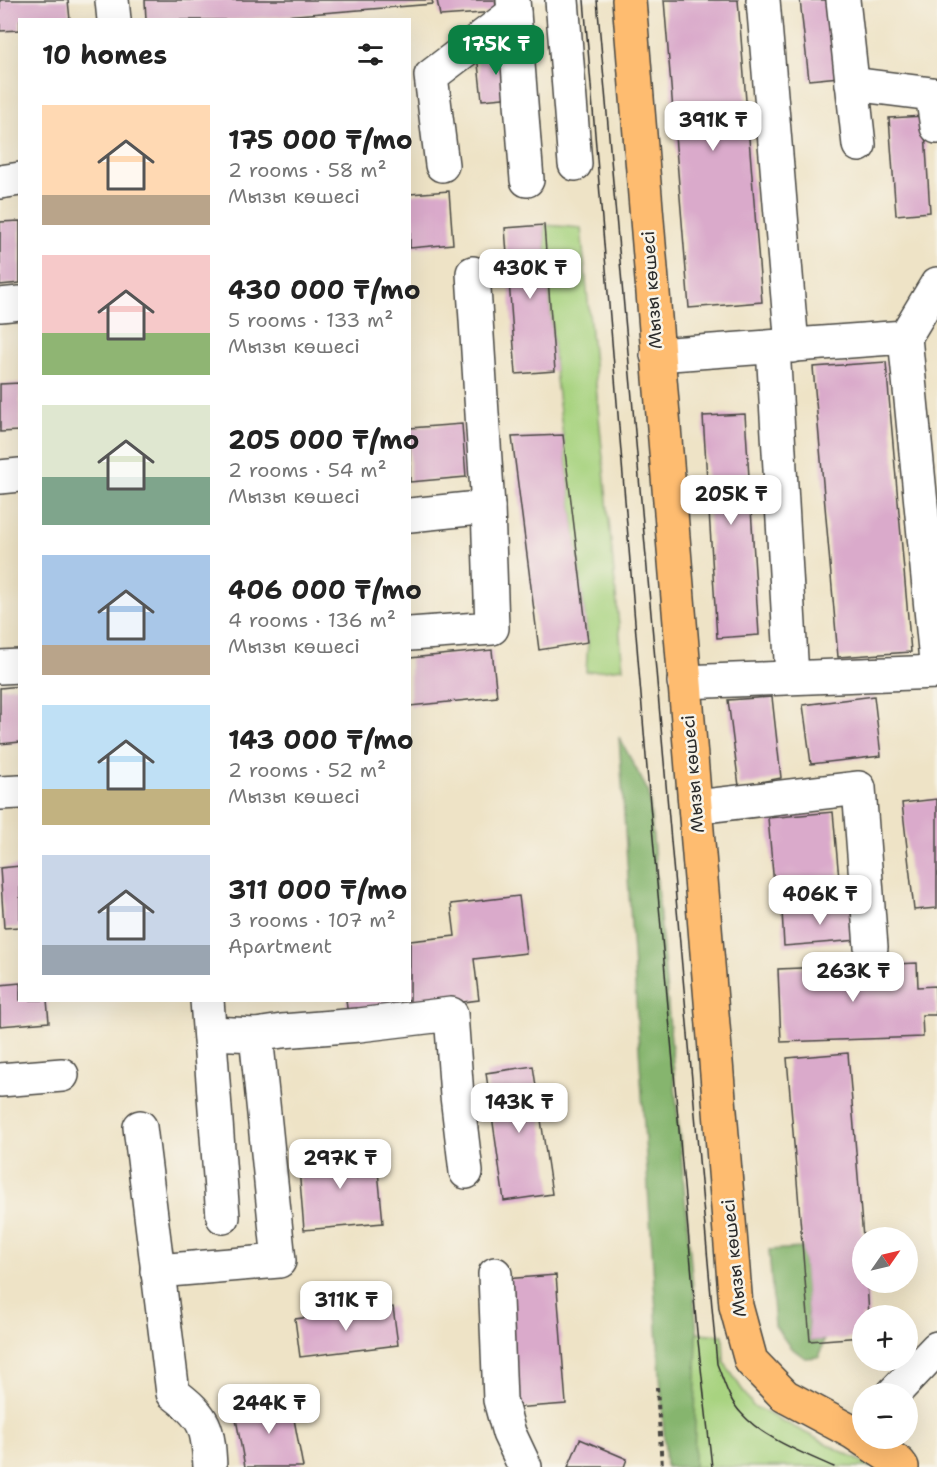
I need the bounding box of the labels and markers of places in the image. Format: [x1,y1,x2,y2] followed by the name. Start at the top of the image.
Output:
[447,25,545,76] pin: 175K ₸
[664,101,762,152] pin: 391K ₸
[481,249,579,300] pin: 430K ₸
[682,475,780,526] pin: 205K ₸
[771,875,869,926] pin: 406K ₸
[804,952,902,1003] pin: 263K ₸
[470,1083,568,1134] pin: 143K ₸
[291,1139,389,1190] pin: 297K ₸
[297,1281,395,1332] pin: 311K ₸
[220,1384,318,1435] pin: 244K ₸

